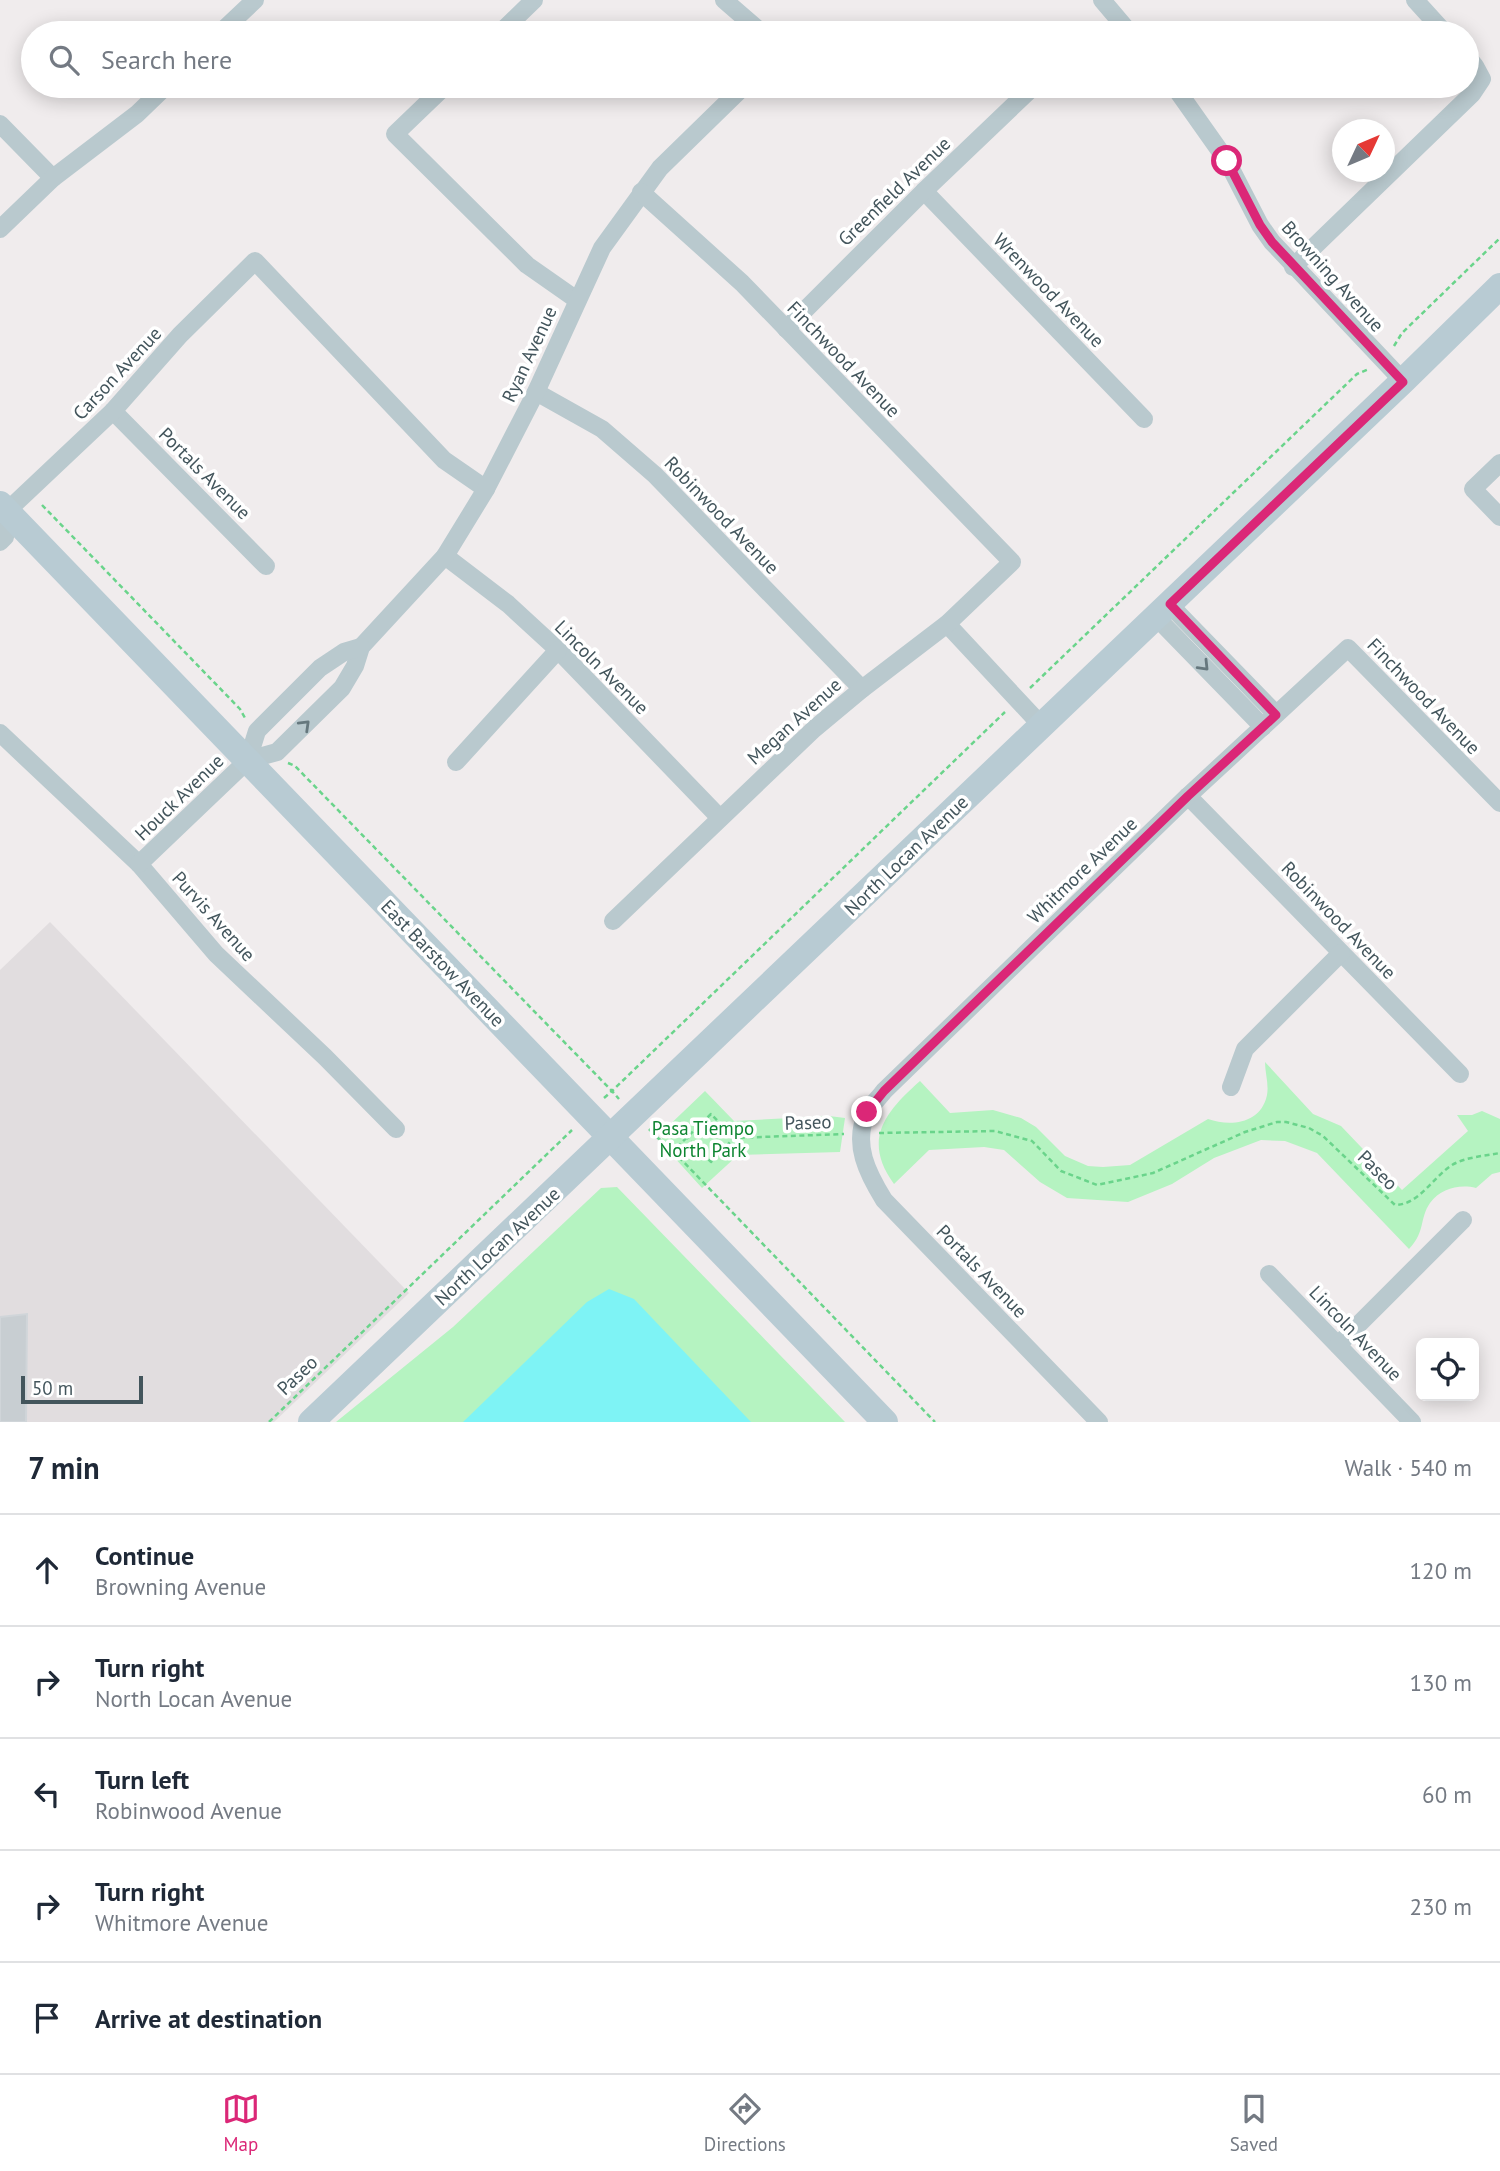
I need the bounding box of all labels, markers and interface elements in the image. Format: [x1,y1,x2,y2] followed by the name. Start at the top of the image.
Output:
[21,21,1479,98] search box
[45,41,83,79] icon: search
[101,43,232,76] text: Search here
[1332,119,1395,182] north arrow
[833,131,955,251] street label: Greenfield Avenue
[1211,145,1242,176] route start
[1277,215,1389,337] street label: Browning Avenue
[988,228,1110,352] street label: Wrenwood Avenue
[782,296,906,422] street label: Finchwood Avenue
[496,302,562,406] street label: Ryan Avenue
[68,321,166,425] street label: Carson Avenue
[154,422,256,524] street label: Portals Avenue
[660,451,784,579] street label: Robinwood Avenue
[550,615,654,719] street label: Lincoln Avenue
[1362,633,1486,759] street label: Finchwood Avenue
[1195,658,1208,671] one-way arrow
[742,673,846,769] street label: Megan Avenue
[296,720,309,733] one-way arrow
[130,749,228,845] street label: Houck Avenue
[839,790,973,920] street label: North Locan Avenue
[1022,812,1142,928] street label: Whitmore Avenue
[1277,856,1401,984] street label: Robinwood Avenue
[167,866,261,966] street label: Purvis Avenue
[376,894,510,1032] street label: East Barstow Avenue
[851,1096,882,1127] route end
[784,1109,832,1135] street label: Paseo
[652,1116,754,1162] park label: Pasa Tiempo North Park
[1353,1145,1403,1195] street label: Paseo
[429,1182,565,1310] street label: North Locan Avenue
[932,1219,1032,1323] street label: Portals Avenue
[1305,1280,1407,1386] street label: Lincoln Avenue
[1416,1338,1479,1401] map controls
[1416,1338,1479,1401] button: locate
[272,1350,322,1400] street label: Paseo
[21,1373,144,1405] scale bar
[32,1376,73,1400] text: 50 m
[28,1448,100,1487] text: 7 min
[1345,1453,1472,1482] text: Walk · 540 m
[95,1539,194,1572] text: Continue
[28,1551,66,1589] icon: ahead
[1410,1556,1472,1585] text: 120 m
[95,1572,266,1601] text: Browning Avenue
[95,1651,204,1684] text: Turn right
[28,1663,66,1701] icon: right
[1410,1668,1472,1697] text: 130 m
[95,1684,292,1713] text: North Locan Avenue
[95,1763,189,1796] text: Turn left
[28,1775,66,1813] icon: left
[1422,1780,1472,1809] text: 60 m
[95,1796,282,1825] text: Robinwood Avenue
[95,1875,204,1908] text: Turn right
[28,1887,66,1925] icon: right
[1410,1892,1472,1921] text: 230 m
[95,1908,268,1937] text: Whitmore Avenue
[28,1999,66,2037] icon: arrive
[95,2002,322,2035] text: Arrive at destination
[222,2090,260,2156] tab: Map
[704,2090,786,2156] tab: Directions
[1230,2090,1278,2156] tab: Saved

